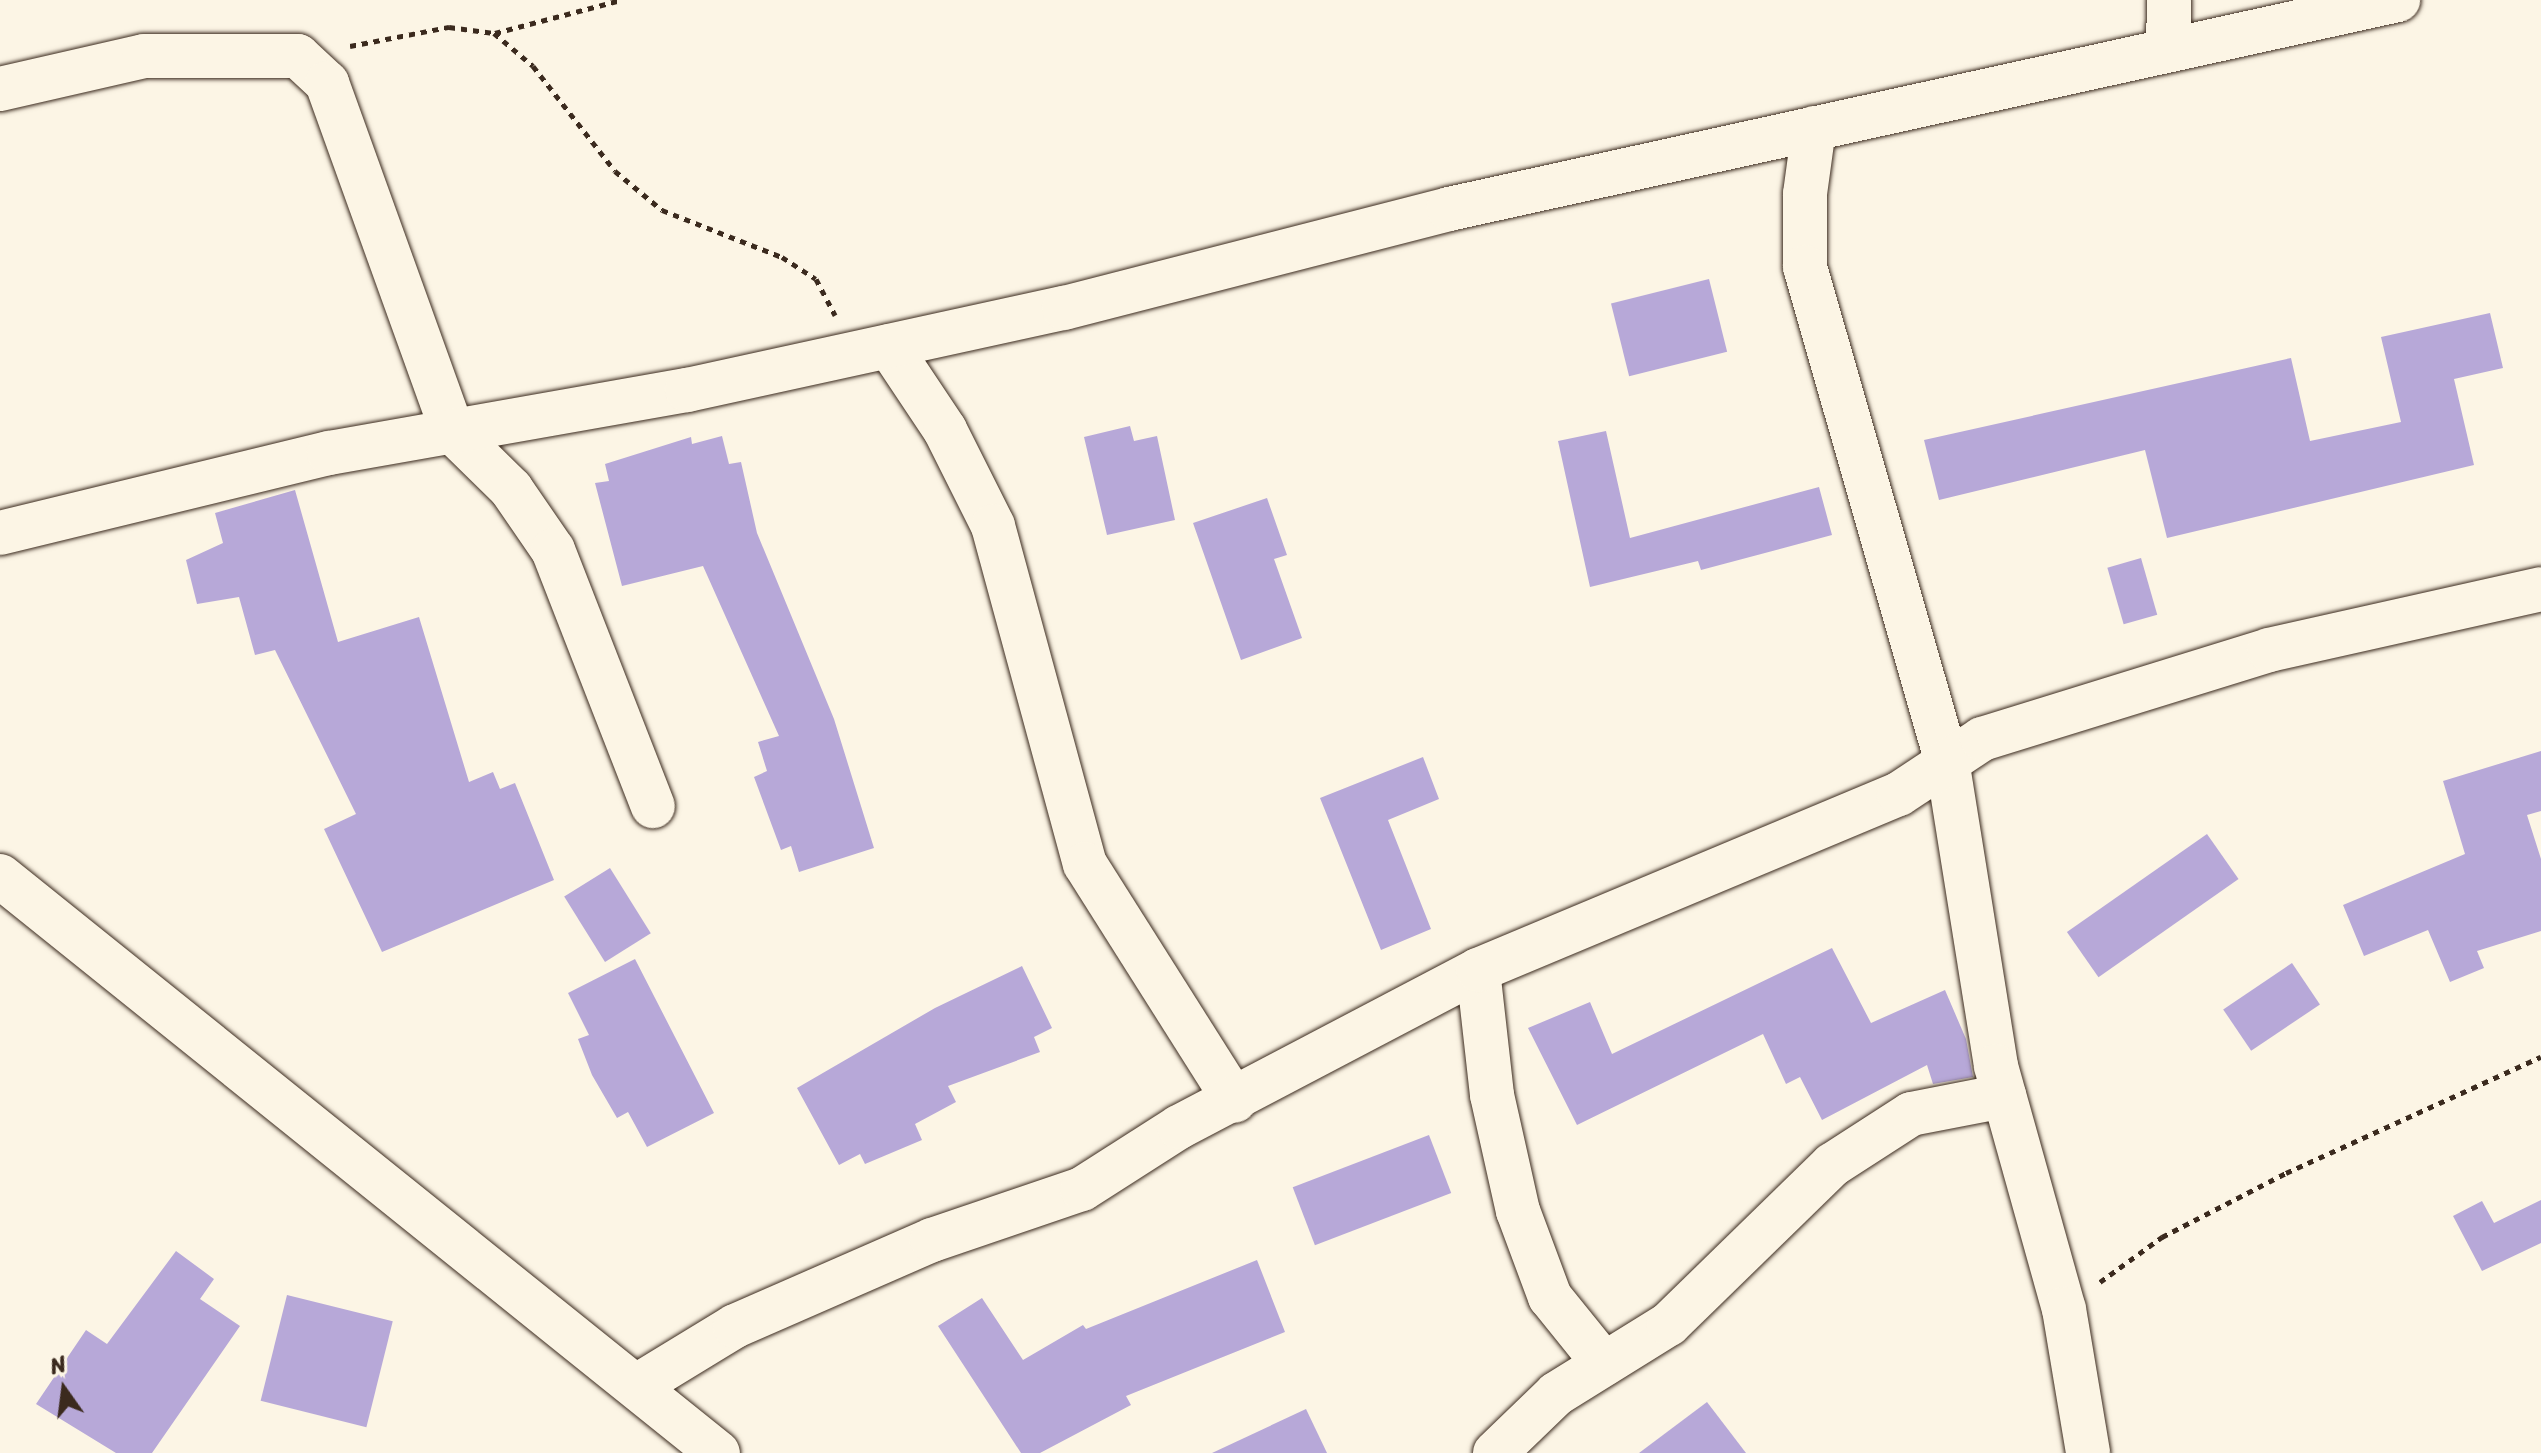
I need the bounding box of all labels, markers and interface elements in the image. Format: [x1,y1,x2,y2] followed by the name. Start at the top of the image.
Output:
[46,1344,70,1386] text: N
[24,1349,104,1429] north arrow

